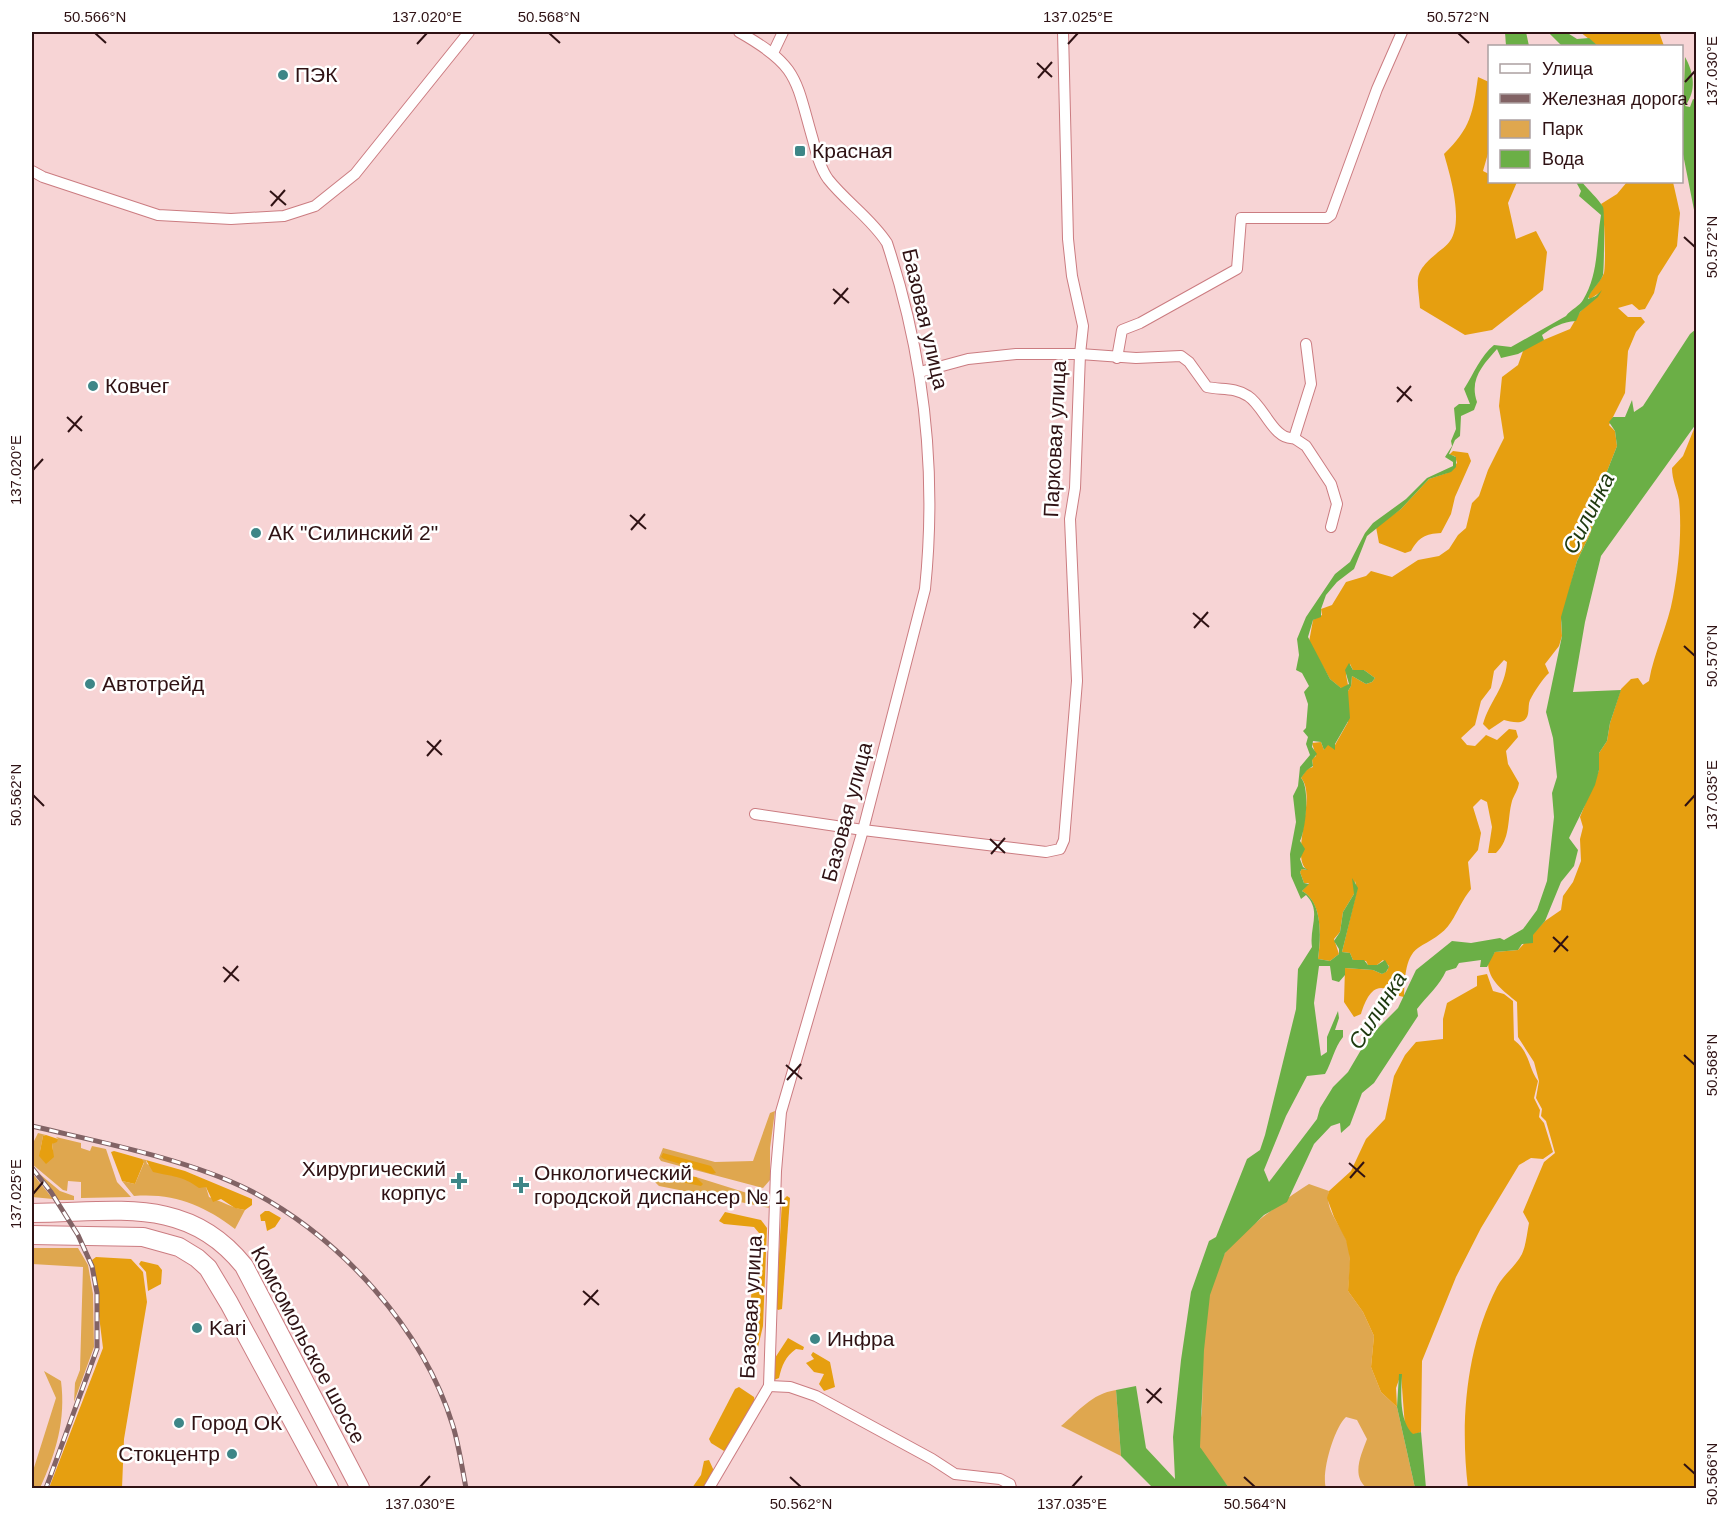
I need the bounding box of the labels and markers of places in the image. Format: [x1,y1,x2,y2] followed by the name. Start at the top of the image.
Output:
[295,63,338,86] place label: ПЭК
[276,68,290,82] marker: ПЭК
[812,139,893,162] place label: Красная
[793,144,807,158] marker: Красная
[105,374,170,397] place label: Ковчег
[86,379,100,393] marker: Ковчег
[268,521,438,544] place label: АК "Силинский 2"
[249,526,263,540] marker: АК "Силинский 2"
[102,672,204,695] place label: Автотрейд
[83,677,97,691] marker: Автотрейд
[302,1157,446,1204] place label: Хирургический корпус
[534,1161,786,1208] place label: Онкологический городской диспансер № 1
[450,1172,468,1190] marker: Хирургический корпус
[512,1176,530,1194] marker: Онкологический городской диспансер № 1
[209,1316,246,1339] place label: Kari
[190,1321,204,1335] marker: Kari
[827,1327,895,1350] place label: Инфра
[808,1332,822,1346] marker: Инфра
[191,1411,283,1434] place label: Город ОК
[172,1416,186,1430] marker: Город ОК
[118,1442,220,1465] place label: Стокцентр
[225,1447,239,1461] marker: Стокцентр

